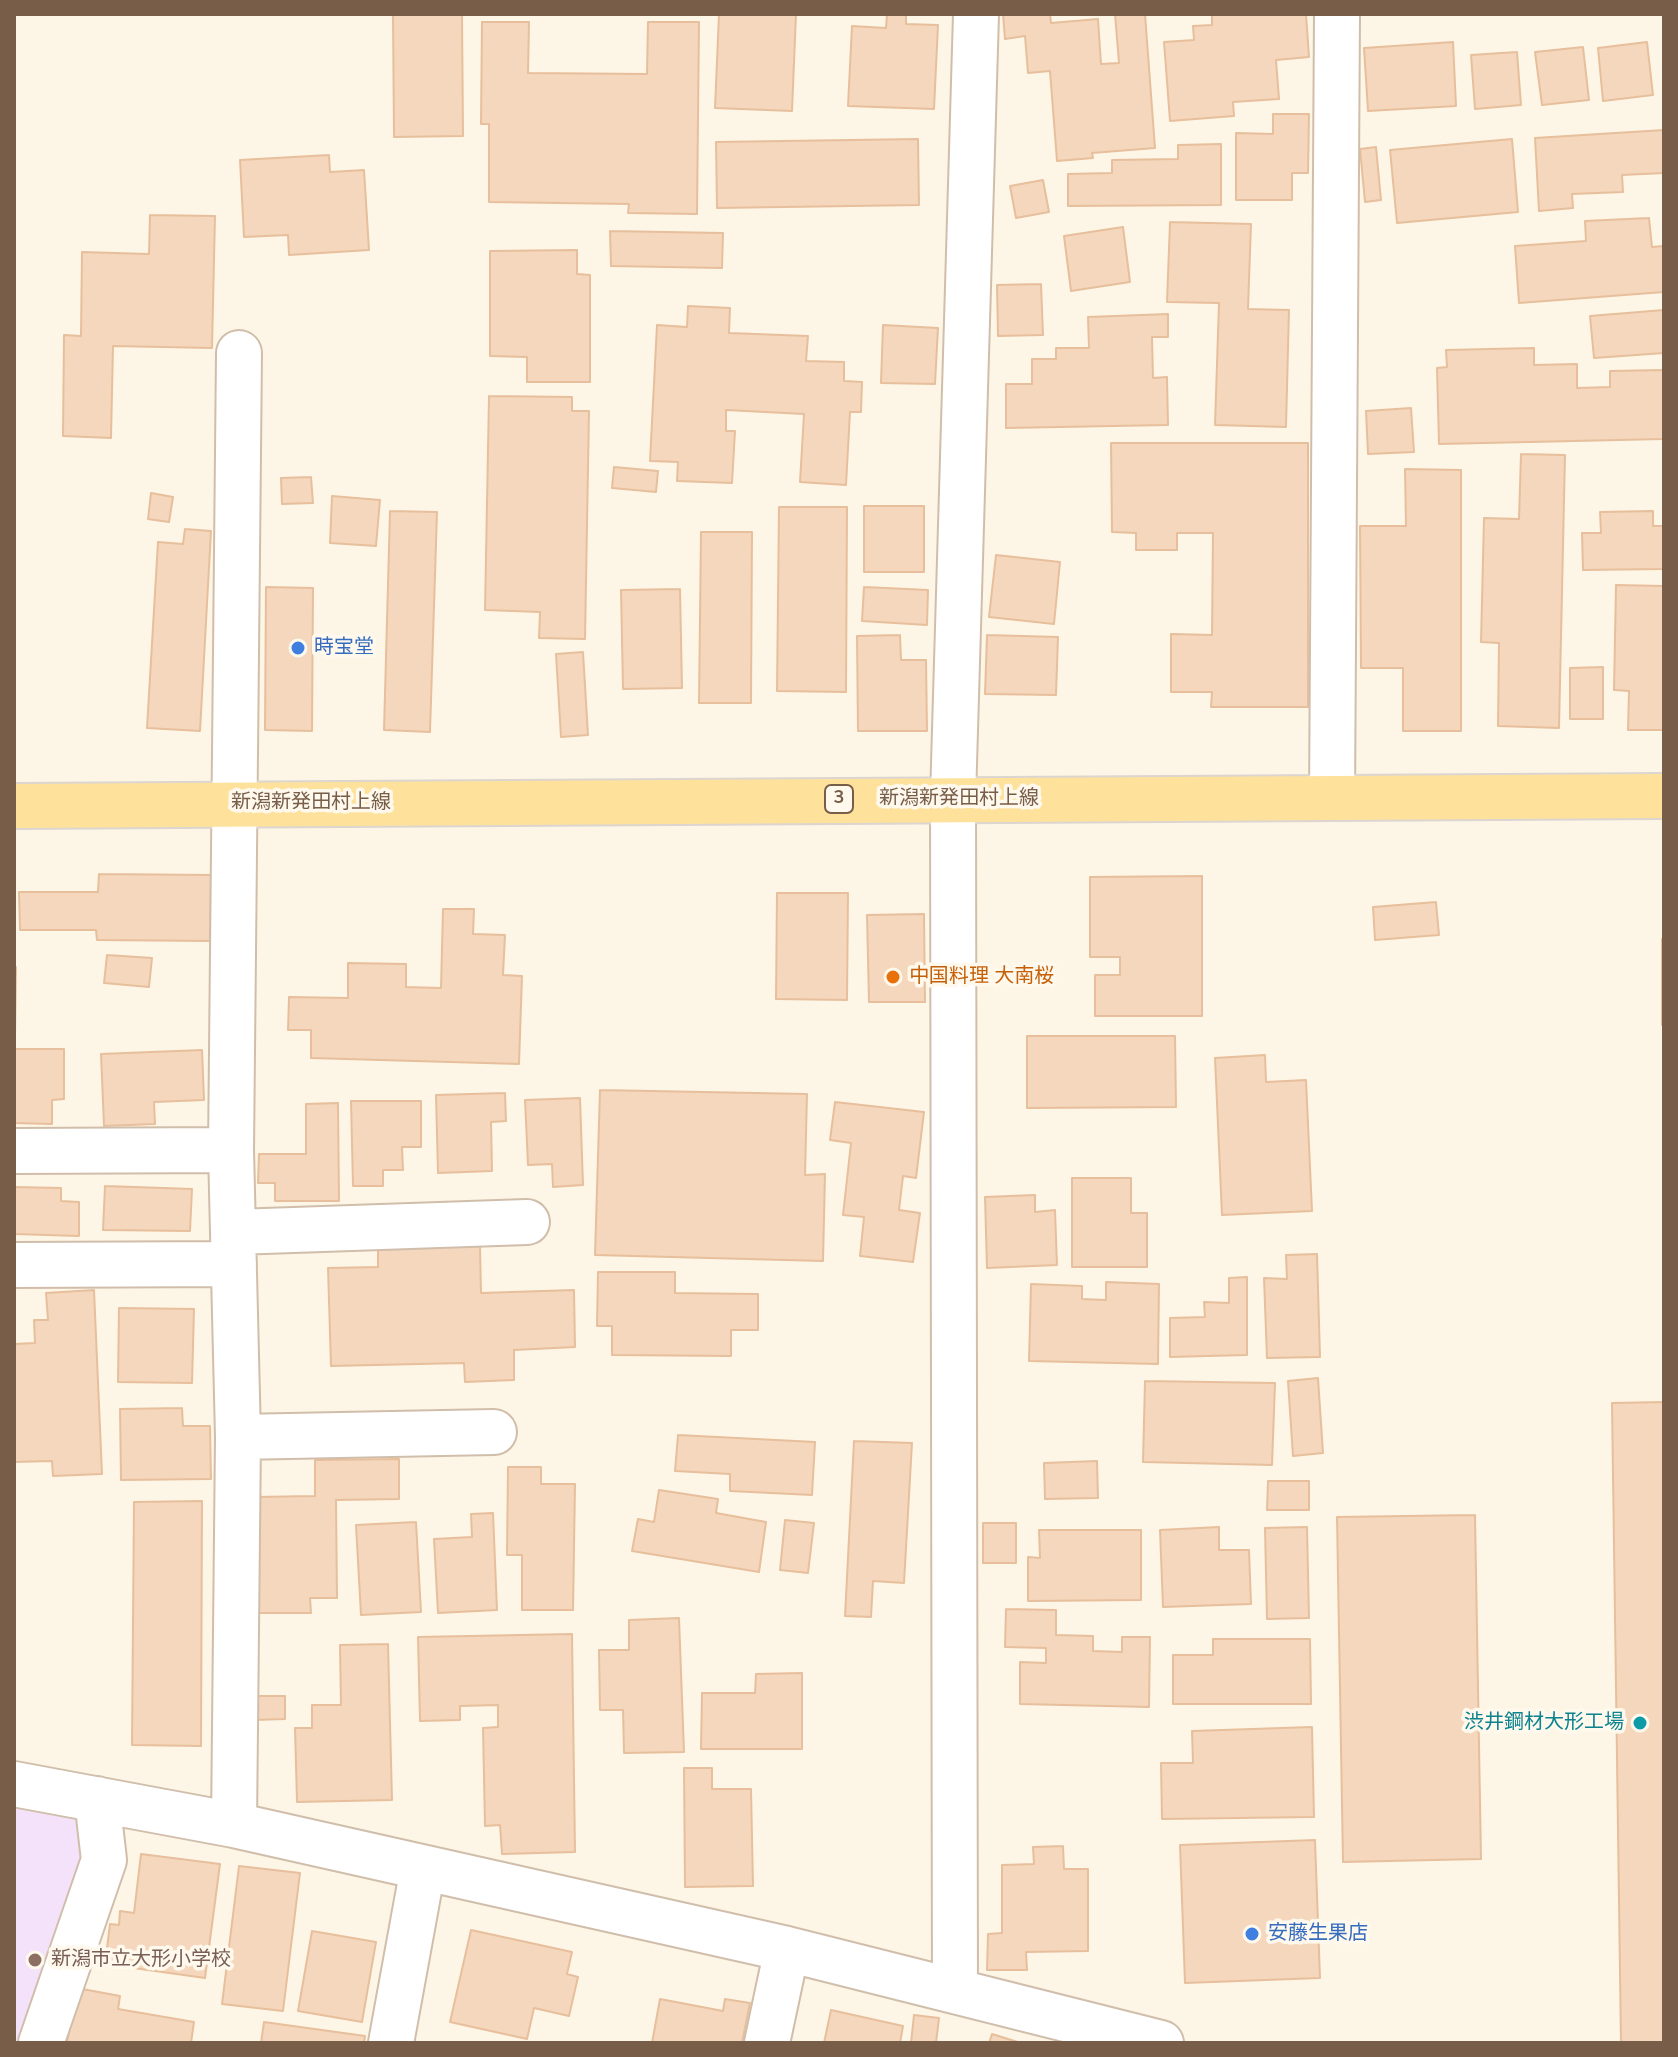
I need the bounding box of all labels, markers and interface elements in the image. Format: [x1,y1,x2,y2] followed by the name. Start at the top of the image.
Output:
[314,636,374,660] place label: 時宝堂
[289,639,307,657] marker: 時宝堂
[825,785,853,813] road number: 3
[879,787,1039,811] street label: 新潟新発田村上線
[231,791,391,815] street label: 新潟新発田村上線
[909,965,1054,989] place label: 中国料理 大南桜
[884,968,902,986] marker: 中国料理 大南桜
[1464,1711,1624,1735] place label: 渋井鋼材大形工場
[1631,1714,1649,1732] marker: 渋井鋼材大形工場
[1268,1922,1368,1946] place label: 安藤生果店
[1243,1925,1261,1943] marker: 安藤生果店
[51,1948,231,1972] place label: 新潟市立大形小学校
[26,1951,44,1969] marker: 新潟市立大形小学校

